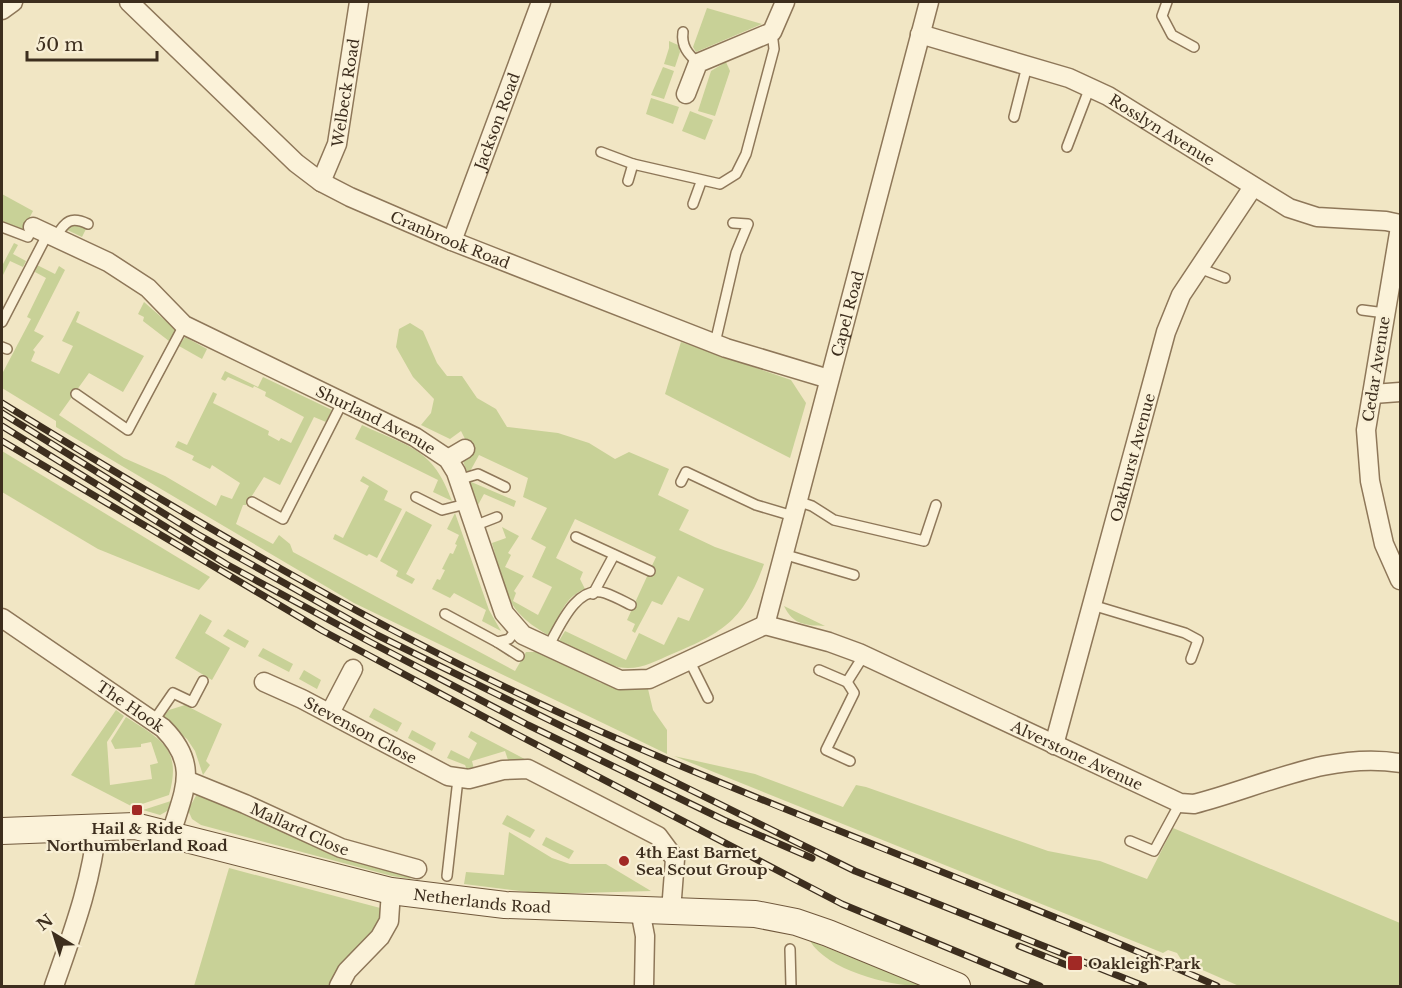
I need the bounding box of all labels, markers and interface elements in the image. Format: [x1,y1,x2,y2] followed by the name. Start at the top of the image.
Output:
[27,24,158,62] scale bar
[36,34,84,56] text: 50 m
[327,37,363,150] street label: Welbeck Road
[469,70,523,174] street label: Jackson Road
[1106,90,1218,169] street label: Rosslyn Avenue
[388,206,513,272] street label: Cranbrook Road
[827,269,867,359] street label: Capel Road
[1358,315,1394,423] street label: Cedar Avenue
[313,381,439,458] street label: Shurland Avenue
[1105,391,1159,524] street label: Oakhurst Avenue
[93,676,169,736] street label: The Hook
[301,692,420,767] street label: Stevenson Close
[1007,716,1146,794] street label: Alverstone Avenue
[248,798,351,859] street label: Mallard Close
[130,803,144,817] marker: Hail & Ride Northumberland Road
[46,819,228,855] place label: Hail & Ride Northumberland Road
[636,843,768,879] place label: 4th East Barnet Sea Scout Group
[617,854,631,868] marker: 4th East Barnet Sea Scout Group
[412,884,551,916] street label: Netherlands Road
[24,904,84,964] north arrow
[33,910,57,935] text: N
[1066,954,1084,972] marker: Oakleigh Park
[1088,954,1202,973] place label: Oakleigh Park

